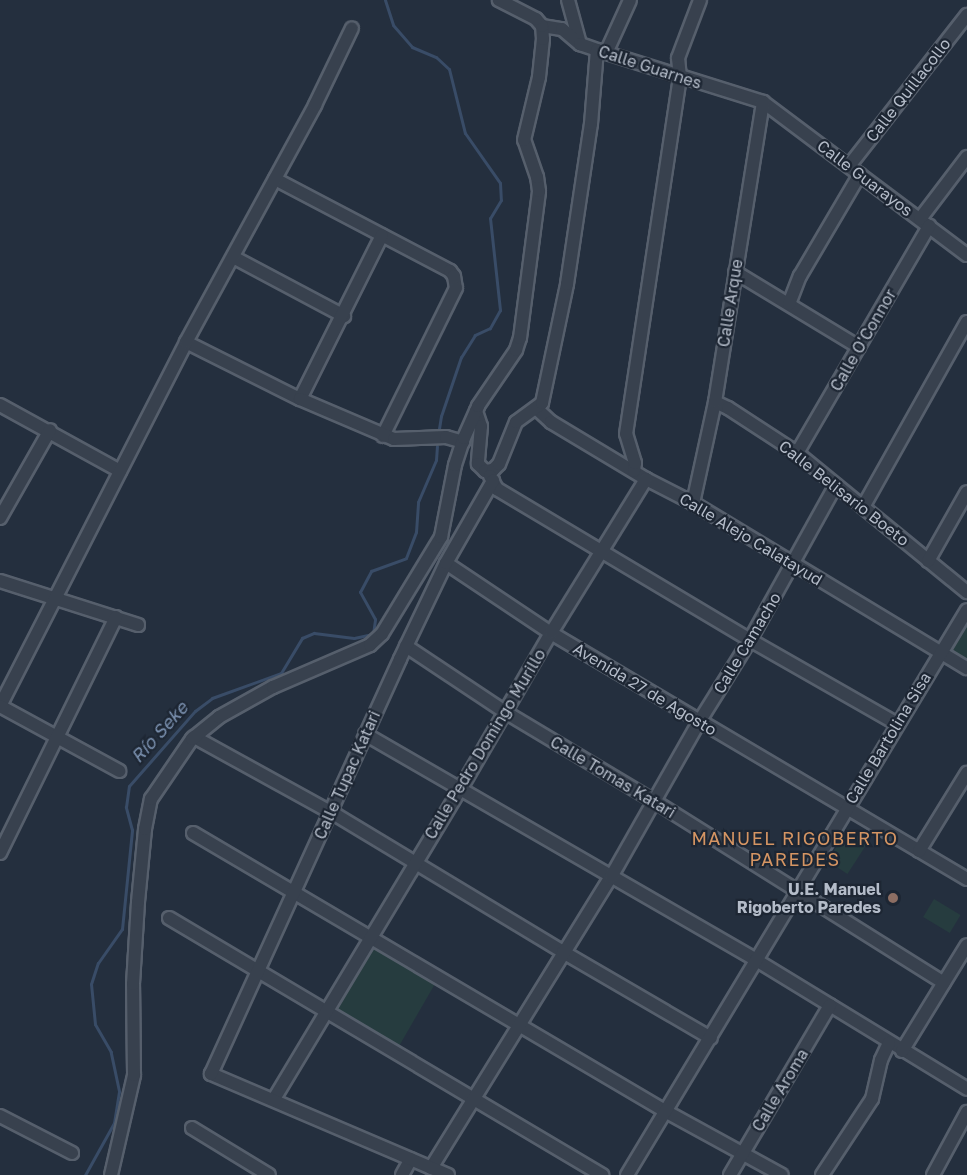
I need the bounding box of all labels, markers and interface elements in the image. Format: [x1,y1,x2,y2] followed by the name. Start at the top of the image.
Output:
[862,34,954,146] street label: Calle Quillacollo
[596,41,704,93] street label: Calle Guarnes
[813,136,917,220] street label: Calle Guarayos
[714,258,746,348] street label: Calle Arque
[826,286,900,394] street label: Calle O'Connor
[775,436,913,550] street label: Calle Belisario Boeto
[676,489,826,589] street label: Calle Alejo Calatayud
[709,589,785,697] street label: Calle Camacho
[570,639,720,739] street label: Avenida 27 de Agosto
[420,645,550,843] street label: Calle Pedro Domingo Murillo
[841,669,935,807] street label: Calle Bartolina Sisa
[126,697,192,767] water label: Río Seke
[310,708,384,842] street label: Calle Tupac Katari
[547,732,679,822] street label: Calle Tomas Katari
[691,828,899,870] district label: MANUEL RIGOBERTO PAREDES
[737,879,881,917] place label: U.E. Manuel Rigoberto Paredes
[886,891,900,905] marker: U.E. Manuel Rigoberto Paredes
[748,1045,812,1135] street label: Calle Aroma

